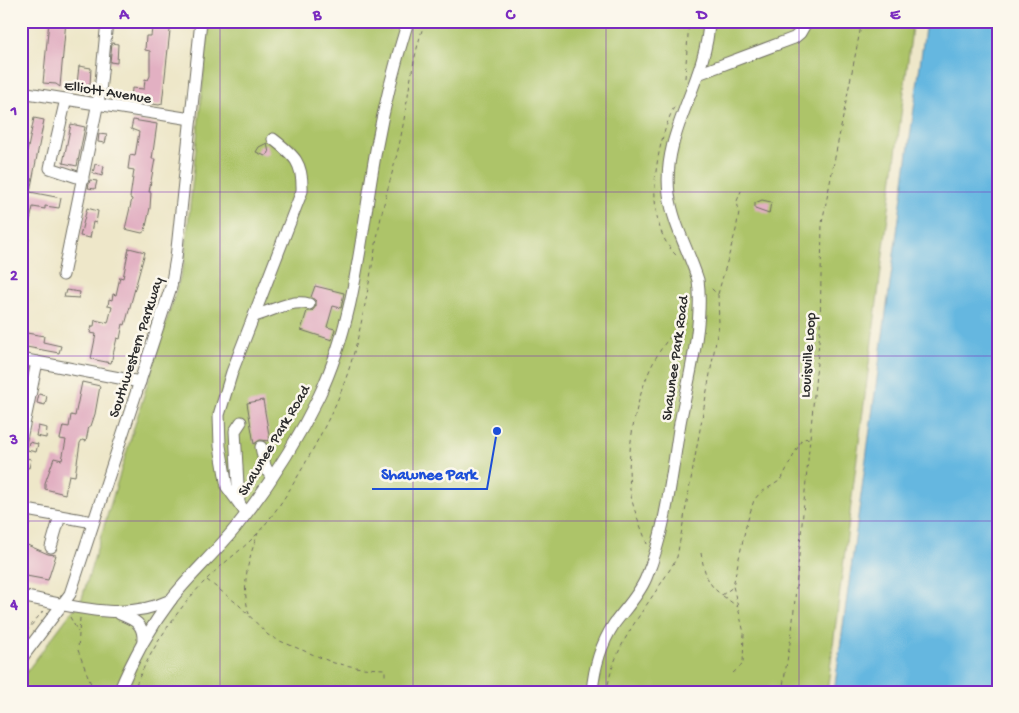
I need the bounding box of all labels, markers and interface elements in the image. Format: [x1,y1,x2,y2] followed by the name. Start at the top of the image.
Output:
[118,7,130,26] text: A
[312,7,322,26] text: B
[505,7,516,26] text: C
[695,7,708,26] text: D
[890,7,901,26] text: E
[63,77,153,109] street label: Elliott Avenue
[10,103,17,122] text: 1
[10,268,18,287] text: 2
[106,275,168,420] street label: Southwestern Parkway
[658,293,694,422] street label: Shawnee Park Road
[797,311,821,398] street label: Louisville Loop
[235,381,316,500] street label: Shawnee Park Road
[9,432,18,451] text: 3
[372,458,487,489] callout: Shawnee Park
[381,467,479,486] text: Shawnee Park
[9,597,18,616] text: 4

